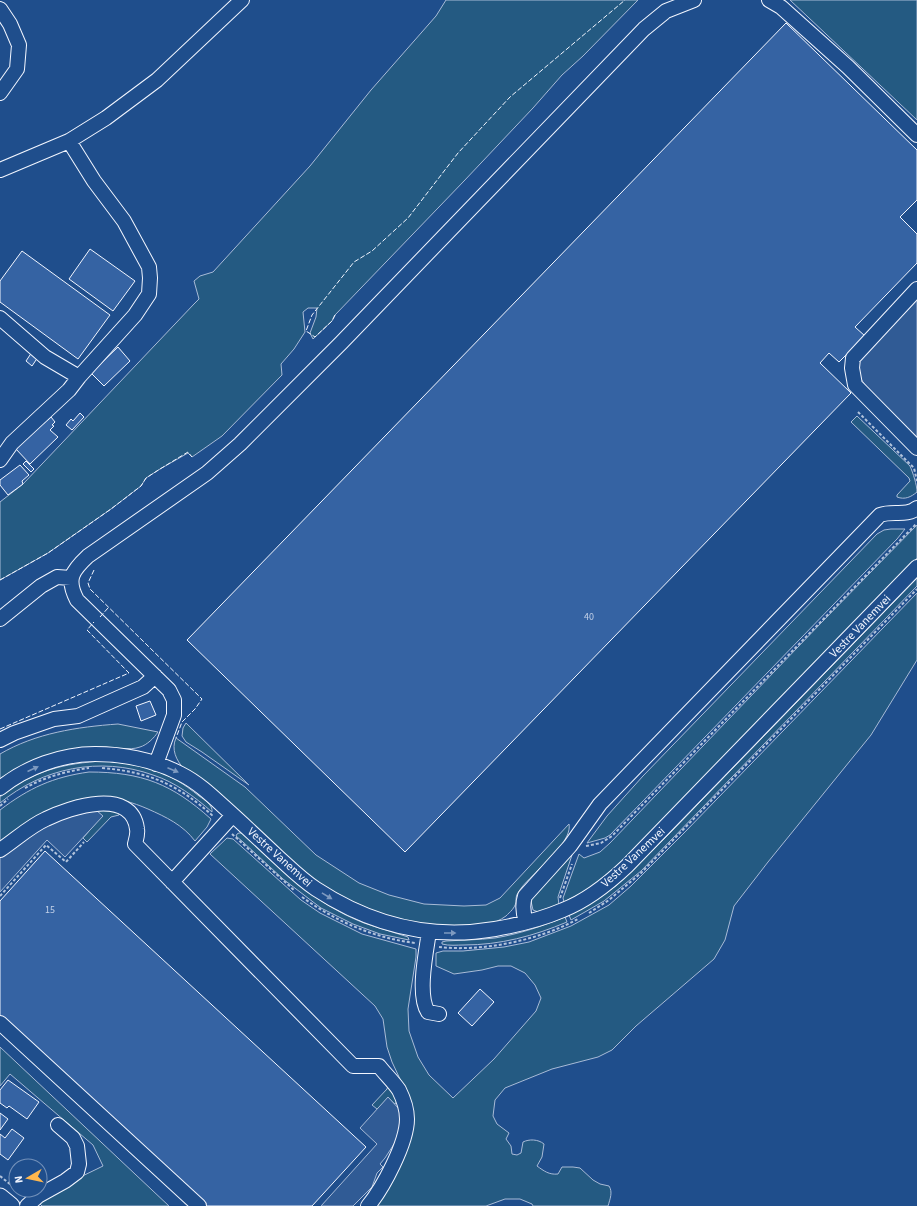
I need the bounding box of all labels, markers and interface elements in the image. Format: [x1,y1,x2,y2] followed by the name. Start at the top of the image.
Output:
[826,591,895,662] street label: Vestre Vanemvei
[584,610,594,624] house number: 40
[28,766,39,772] one-way arrow
[167,768,179,774] one-way arrow
[598,823,669,892] street label: Vestre Vanemvei
[243,824,316,891] street label: Vestre Vanemvei
[321,892,333,899] one-way arrow
[45,903,55,917] house number: 15
[444,930,457,936] one-way arrow
[8,1158,48,1198] north arrow
[11,1175,27,1184] text: N

